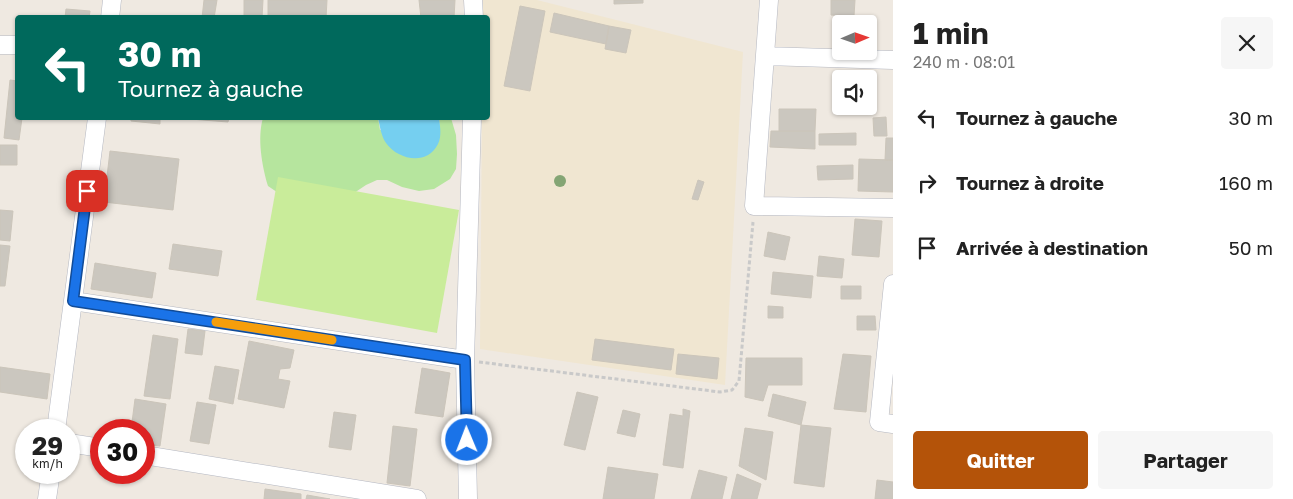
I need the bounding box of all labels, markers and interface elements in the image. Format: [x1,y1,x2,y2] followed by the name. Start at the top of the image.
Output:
[832,15,878,60] north arrow
[832,15,877,115] map controls
[913,15,989,51] text: 1 min
[1221,17,1273,69] button: close
[118,33,201,75] text: 30 m
[35,35,100,100] icon: left
[913,52,1015,72] text: 240 m · 08:01
[832,70,877,115] button: sound
[118,75,303,102] text: Tournez à gauche
[913,104,941,132] icon: left
[956,106,1117,129] text: Tournez à gauche
[1229,106,1273,129] text: 30 m
[913,169,941,197] icon: right
[66,170,108,212] pin
[956,171,1104,194] text: Tournez à droite
[1219,171,1273,194] text: 160 m
[73,177,101,205] icon: arrive
[913,234,941,262] icon: arrive
[956,236,1148,259] text: Arrivée à destination
[1229,236,1273,259] text: 50 m
[440,413,492,465] position arrow
[90,419,155,484] speed limit sign: 30
[32,430,63,461] text: 29
[913,431,1088,489] button: Quitter
[1098,431,1273,489] button: Partager
[32,456,63,471] text: km/h

